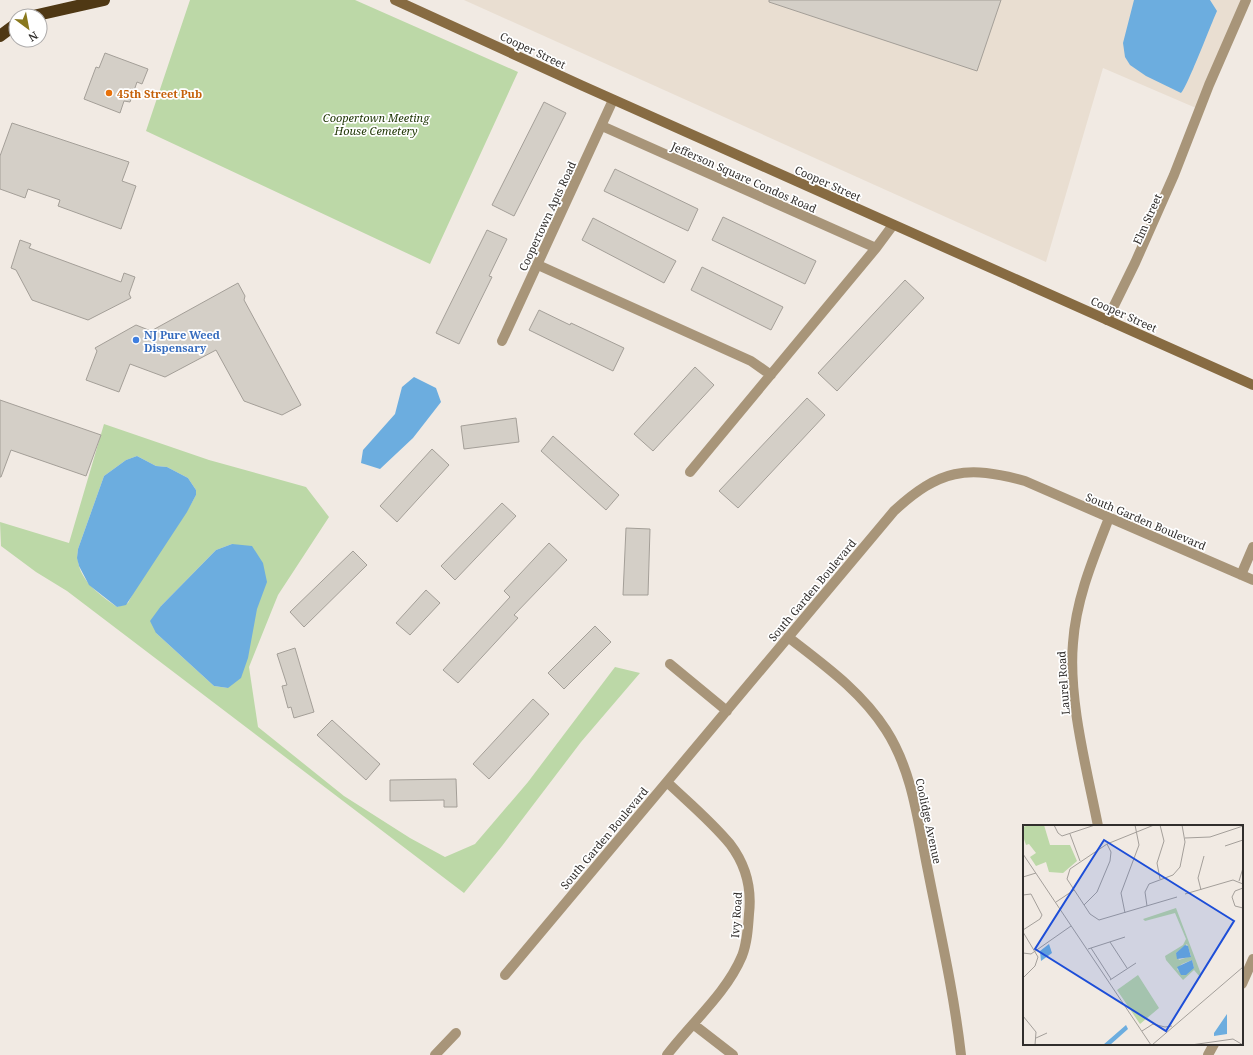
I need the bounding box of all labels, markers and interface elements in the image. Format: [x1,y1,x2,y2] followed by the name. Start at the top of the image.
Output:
[8,8,48,48] north arrow
[26,28,41,46] text: N
[498,28,568,72] street label: Cooper Street
[117,86,202,101] place label: 45th Street Pub
[104,88,114,98] marker: 45th Street Pub
[323,110,430,138] park label: Coopertown Meeting House Cemetery
[668,138,819,216] street label: Jefferson Square Condos Road
[515,158,579,273] street label: Coopertown Apts Road
[793,162,864,204] street label: Cooper Street
[1129,191,1165,247] street label: Elm Street
[1089,293,1160,335] street label: Cooper Street
[144,327,220,355] place label: NJ Pure Weed Dispensary
[131,335,141,345] marker: NJ Pure Weed Dispensary
[1084,489,1209,553] street label: South Garden Boulevard
[765,536,859,644] street label: South Garden Boulevard
[1053,650,1073,715] street label: Laurel Road
[913,777,945,865] street label: Coolidge Avenue
[557,784,651,892] street label: South Garden Boulevard
[1023,825,1243,1045] inset map
[727,891,745,938] street label: Ivy Road

